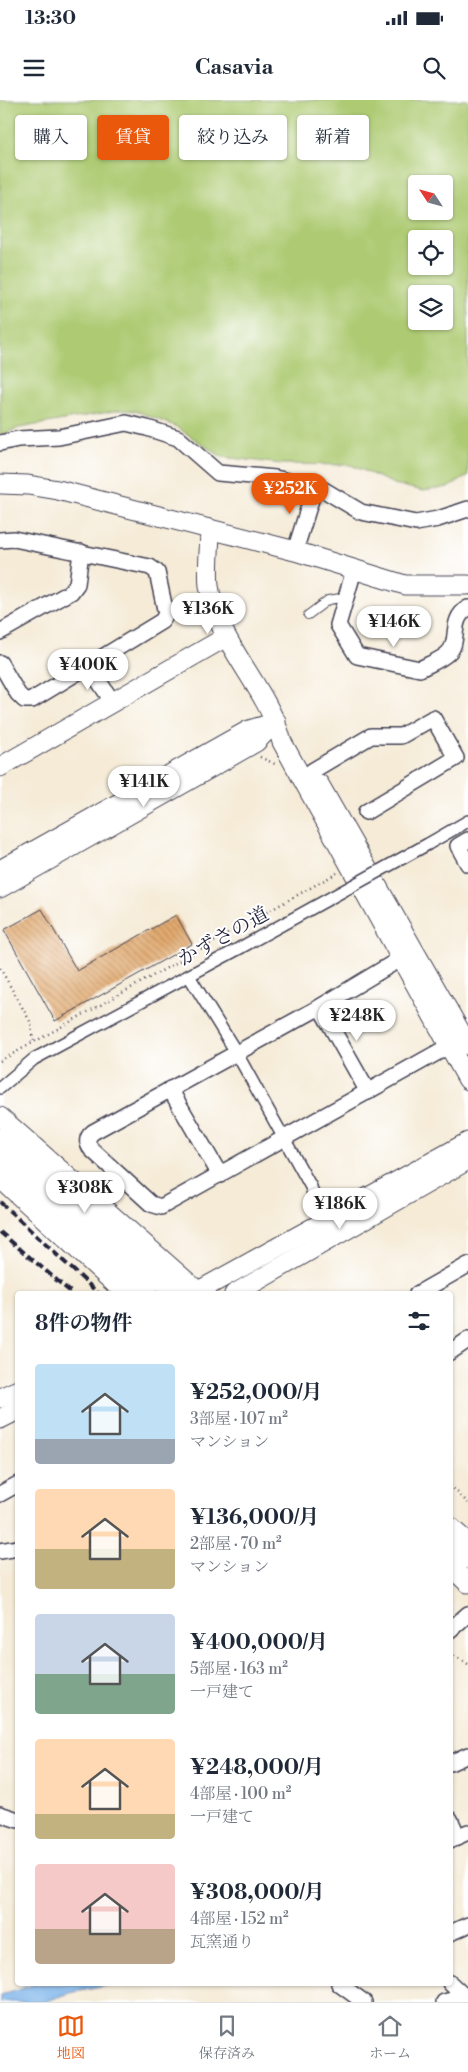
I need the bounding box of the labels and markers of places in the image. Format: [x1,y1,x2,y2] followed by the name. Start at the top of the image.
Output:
[255,472,325,515] pin: ¥252K
[173,592,243,635] pin: ¥136K
[359,606,429,648] pin: ¥146K
[53,648,123,691] pin: ¥400K
[109,766,179,808] pin: ¥141K
[322,1000,392,1042] pin: ¥248K
[50,1172,120,1214] pin: ¥308K
[305,1188,375,1230] pin: ¥186K

